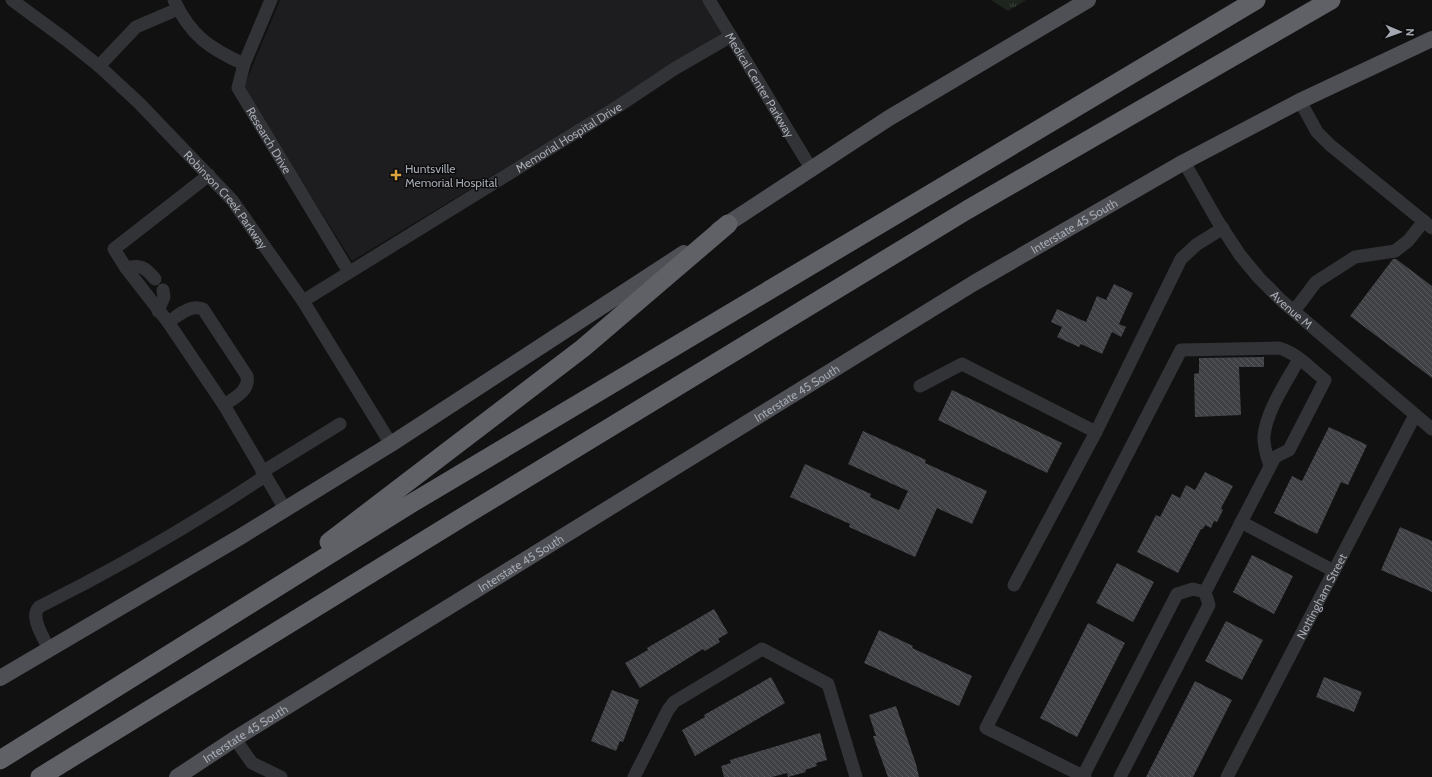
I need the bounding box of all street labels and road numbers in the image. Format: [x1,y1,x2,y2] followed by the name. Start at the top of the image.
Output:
[723,29,798,140] street label: Medical Center Parkway
[513,98,624,175] street label: Memorial Hospital Drive
[244,104,295,176] street label: Research Drive
[181,147,271,252] street label: Robinson Creek Parkway
[1028,195,1120,256] street label: Interstate 45 South
[1268,287,1316,332] street label: Avenue M
[751,361,842,425] street label: Interstate 45 South
[475,531,566,595] street label: Interstate 45 South
[1293,551,1349,641] street label: Nottingham Street
[200,701,290,766] street label: Interstate 45 South

